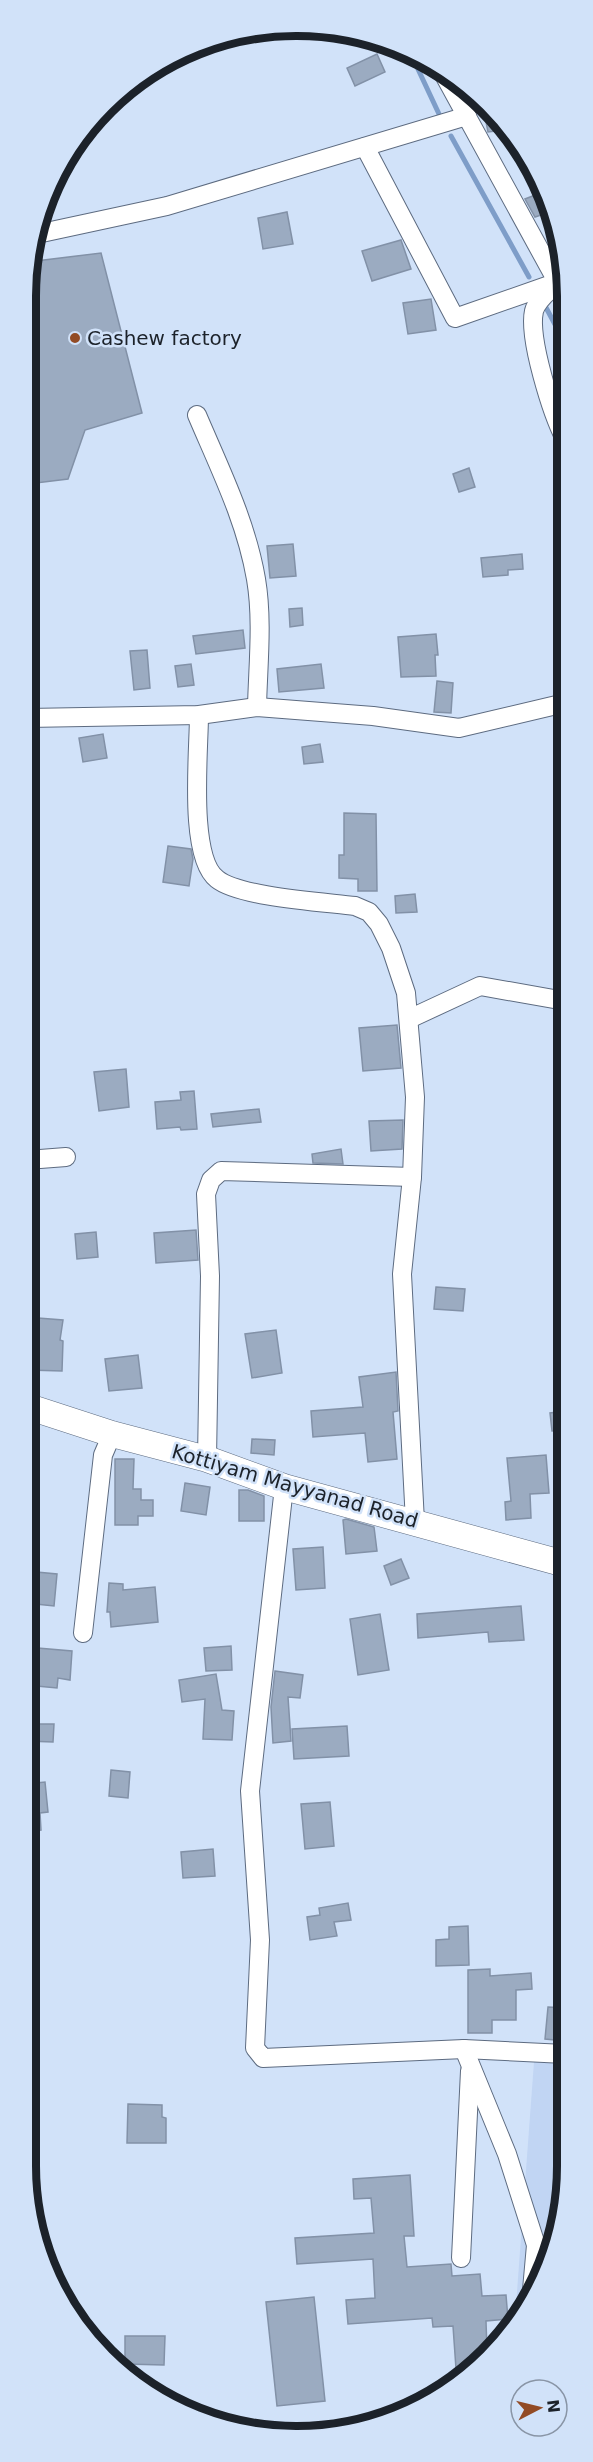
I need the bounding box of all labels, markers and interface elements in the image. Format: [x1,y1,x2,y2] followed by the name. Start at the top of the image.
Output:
[87,326,242,350] place label: Cashew factory
[68,331,82,345] marker: Cashew factory
[169,1439,421,1533] street label: Kottiyam Mayyanad Road
[509,2378,569,2438] north arrow
[543,2398,564,2414] text: N

